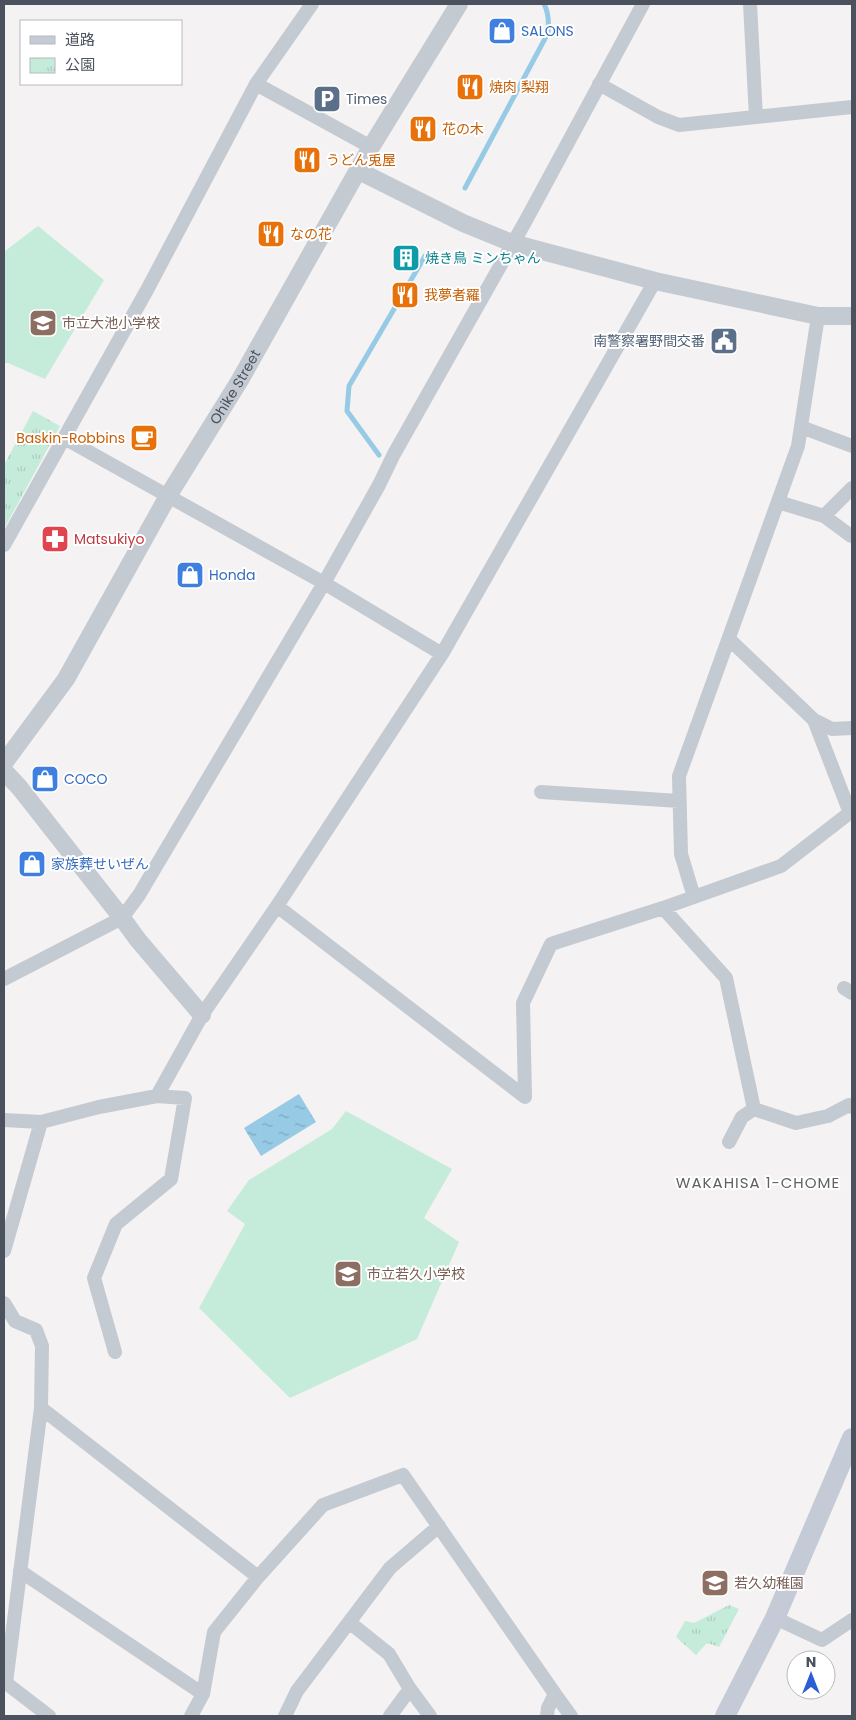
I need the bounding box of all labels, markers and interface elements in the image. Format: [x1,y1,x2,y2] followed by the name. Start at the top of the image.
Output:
[487,16,517,46] shop icon: SALONS
[20,20,182,85] legend
[521,21,574,41] place label: SALONS
[65,29,95,50] text: 道路
[65,54,95,75] text: 公園
[455,72,485,102] restaurant icon: 焼肉 梨翔
[489,77,549,97] place label: 焼肉 梨翔
[312,84,342,114] parking icon: Times
[346,89,387,109] place label: Times
[408,114,438,144] restaurant icon: 花の木
[442,119,484,139] place label: 花の木
[292,145,322,175] restaurant icon: うどん兎屋
[326,150,396,170] place label: うどん兎屋
[256,219,286,249] restaurant icon: なの花
[290,224,332,244] place label: なの花
[391,243,421,273] building icon: 焼き鳥 ミンちゃん
[425,248,541,268] place label: 焼き鳥 ミンちゃん
[390,280,420,310] restaurant icon: 我夢者羅
[424,285,480,305] place label: 我夢者羅
[28,308,58,338] school or university icon: 市立大池小学校
[62,313,160,333] place label: 市立大池小学校
[709,326,739,356] public building icon: 南警察署野間交番
[593,331,705,351] place label: 南警察署野間交番
[205,346,265,428] street label: Ohike Street
[129,423,159,453] cafe icon: Baskin-Robbins
[16,428,125,448] place label: Baskin-Robbins
[40,524,70,554] pharmacy icon: Matsukiyo
[74,529,144,549] place label: Matsukiyo
[175,560,205,590] shop icon: Honda
[209,565,256,585] place label: Honda
[30,764,60,794] shop icon: COCO
[64,769,108,789] place label: COCO
[17,849,47,879] shop icon: 家族葬せいぜん
[51,854,149,874] place label: 家族葬せいぜん
[676,1172,840,1193] district label: WAKAHISA 1-CHOME
[333,1259,363,1289] school or university icon: 市立若久小学校
[367,1264,465,1284] place label: 市立若久小学校
[700,1568,730,1598] school or university icon: 若久幼稚園
[734,1573,804,1593] place label: 若久幼稚園
[786,1650,836,1700] north arrow
[806,1652,816,1672] text: N

